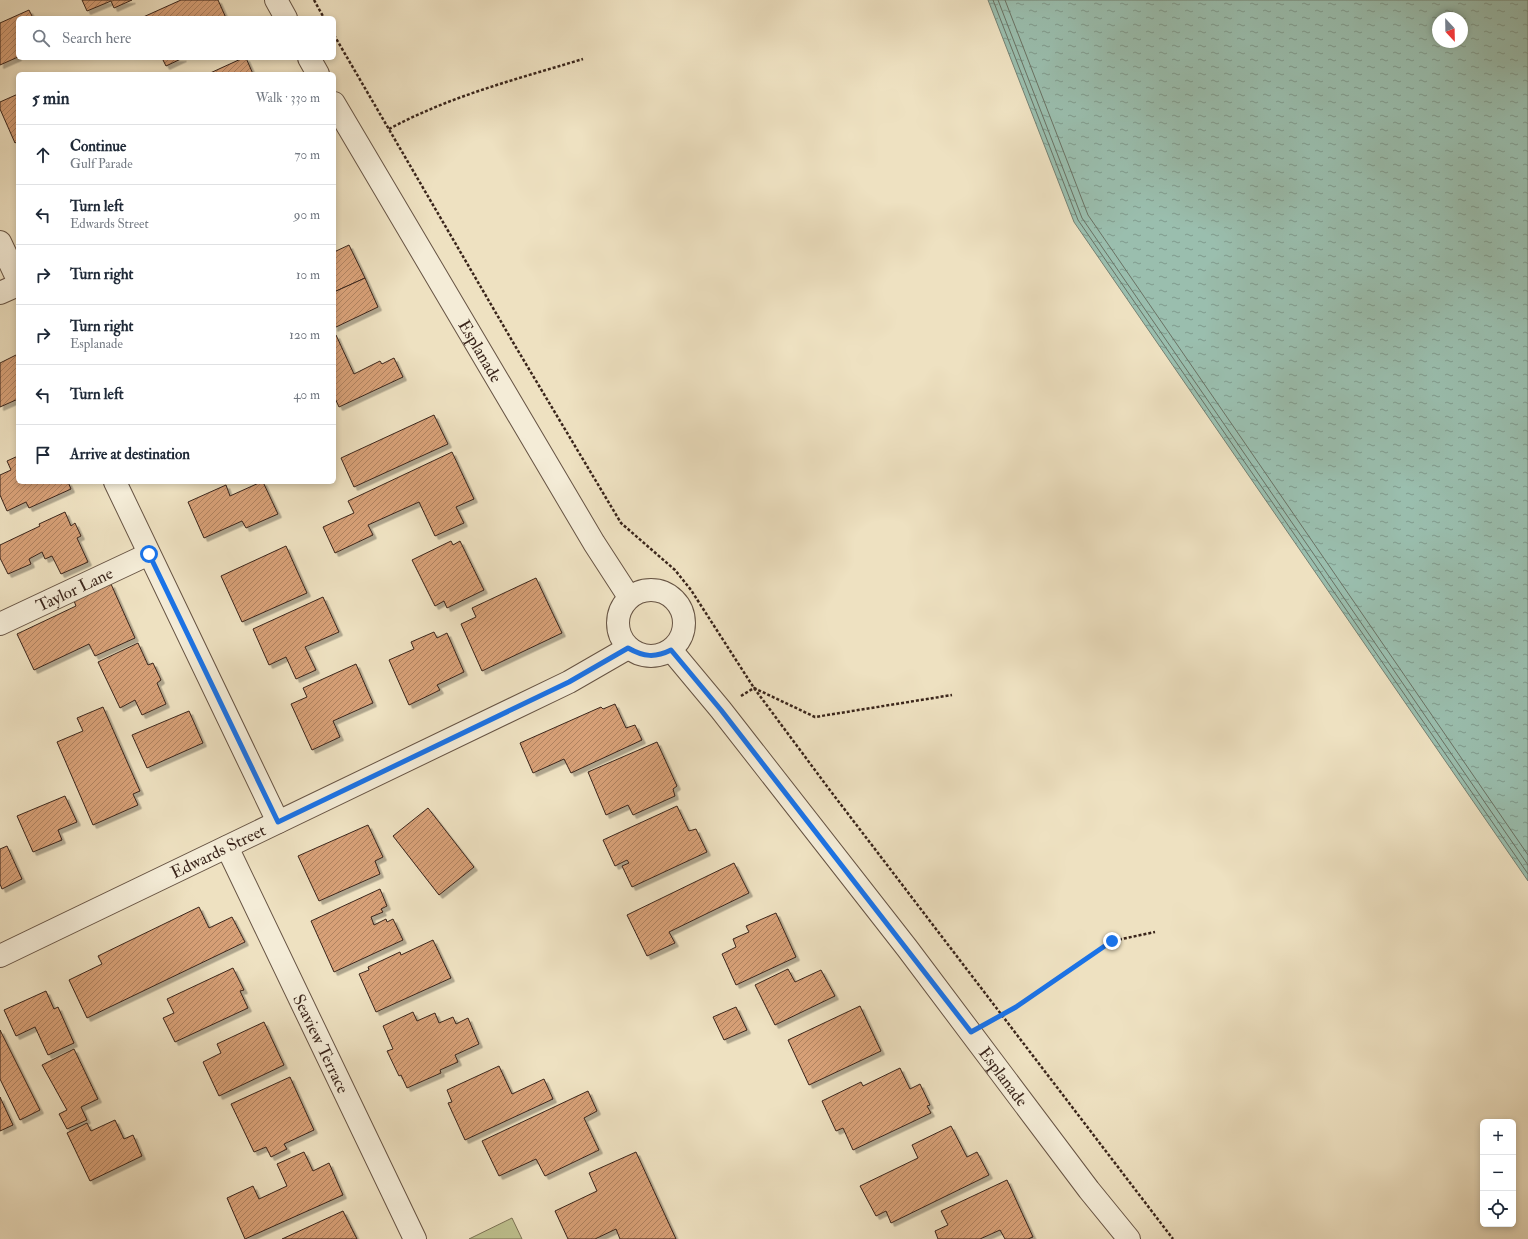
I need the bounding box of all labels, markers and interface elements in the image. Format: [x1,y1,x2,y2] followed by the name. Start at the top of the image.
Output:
[1432,12,1468,48] north arrow
[16,16,336,60] search box
[30,27,52,49] icon: search
[62,29,131,48] text: Search here
[32,88,70,109] text: 5 min
[256,90,320,106] text: Walk · 330 m
[70,137,126,156] text: Continue
[32,144,54,166] icon: ahead
[295,147,320,163] text: 70 m
[70,156,133,172] text: Gulf Parade
[70,197,124,216] text: Turn left
[32,204,54,226] icon: left
[294,207,320,223] text: 90 m
[70,216,149,232] text: Edwards Street
[32,264,54,286] icon: right
[70,265,133,284] text: Turn right
[296,267,320,283] text: 10 m
[454,316,507,386] street label: Esplanade
[70,317,133,336] text: Turn right
[32,324,54,346] icon: right
[289,327,320,343] text: 120 m
[70,336,123,352] text: Esplanade
[32,384,54,406] icon: left
[70,385,124,404] text: Turn left
[294,387,320,403] text: 40 m
[32,444,54,466] icon: arrive
[70,445,190,464] text: Arrive at destination
[140,545,158,563] route start
[32,562,116,616] street label: Taylor Lane
[167,819,269,883] street label: Edwards Street
[1103,932,1121,950] route end
[289,991,354,1097] street label: Seaview Terrace
[974,1043,1033,1111] street label: Esplanade
[1480,1119,1516,1227] map controls
[1480,1119,1516,1155] button: +
[1480,1155,1516,1191] button: −
[1480,1191,1516,1227] button: locate

